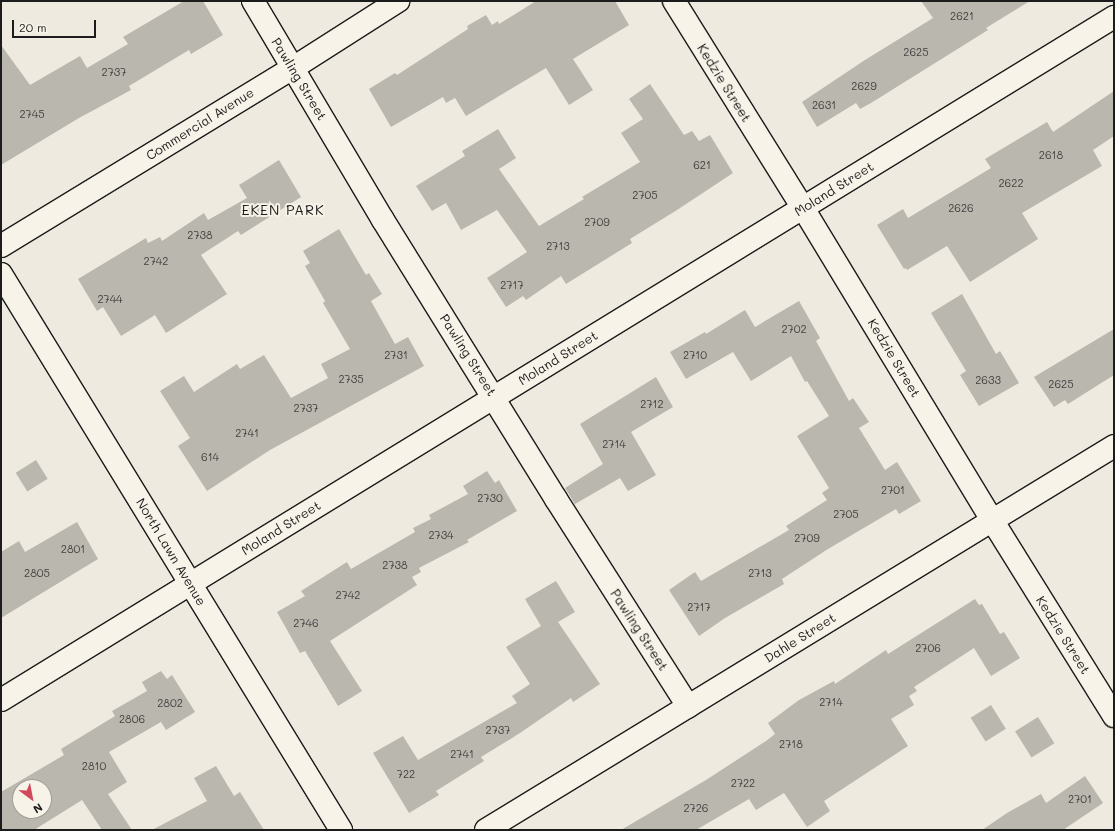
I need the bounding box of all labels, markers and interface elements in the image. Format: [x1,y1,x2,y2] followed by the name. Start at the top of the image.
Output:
[950,9,974,23] house number: 2621
[14,12,98,38] scale bar
[19,19,47,35] text: 20 m
[268,35,330,123] street label: Pawling Street
[694,41,754,125] street label: Kedzie Street
[903,45,929,59] house number: 2625
[102,65,126,79] house number: 2737
[851,79,877,93] house number: 2629
[143,84,257,164] street label: Commercial Avenue
[812,98,836,112] house number: 2631
[19,107,45,121] house number: 2745
[1039,148,1063,162] house number: 2618
[693,158,711,172] house number: 621
[792,158,876,220] street label: Moland Street
[998,176,1024,190] house number: 2622
[632,188,658,202] house number: 2705
[948,201,974,215] house number: 2626
[242,202,324,218] district label: EKEN PARK
[584,215,610,229] house number: 2709
[187,228,213,242] house number: 2738
[546,239,570,253] house number: 2713
[144,254,168,268] house number: 2742
[500,278,524,292] house number: 2717
[97,292,123,306] house number: 2744
[437,311,499,399] street label: Pawling Street
[864,316,924,400] street label: Kedzie Street
[781,322,807,336] house number: 2702
[516,327,600,389] street label: Moland Street
[384,348,408,362] house number: 2731
[683,348,707,362] house number: 2710
[338,372,364,386] house number: 2735
[975,373,1001,387] house number: 2633
[1048,377,1074,391] house number: 2625
[640,397,664,411] house number: 2712
[294,401,318,415] house number: 2737
[235,426,259,440] house number: 2741
[602,437,626,451] house number: 2714
[201,450,219,464] house number: 614
[881,483,905,497] house number: 2701
[477,491,503,505] house number: 2730
[133,496,209,608] street label: North Lawn Avenue
[239,497,323,559] street label: Moland Street
[833,507,859,521] house number: 2705
[428,528,454,542] house number: 2734
[794,531,820,545] house number: 2709
[61,542,85,556] house number: 2801
[382,558,408,572] house number: 2738
[24,566,50,580] house number: 2805
[748,566,772,580] house number: 2713
[607,586,671,674] street label: Pawling Street
[336,588,360,602] house number: 2742
[1033,593,1093,677] street label: Kedzie Street
[687,600,711,614] house number: 2717
[761,610,839,666] street label: Dahle Street
[293,616,319,630] house number: 2746
[915,641,941,655] house number: 2706
[819,695,843,709] house number: 2714
[157,696,183,710] house number: 2802
[119,712,145,726] house number: 2806
[486,723,510,737] house number: 2737
[779,737,803,751] house number: 2718
[450,747,474,761] house number: 2741
[82,759,106,773] house number: 2810
[397,767,415,781] house number: 722
[731,776,755,790] house number: 2722
[12,779,52,819] north arrow
[1068,792,1092,806] house number: 2701
[31,800,46,817] text: N
[683,801,709,815] house number: 2726

